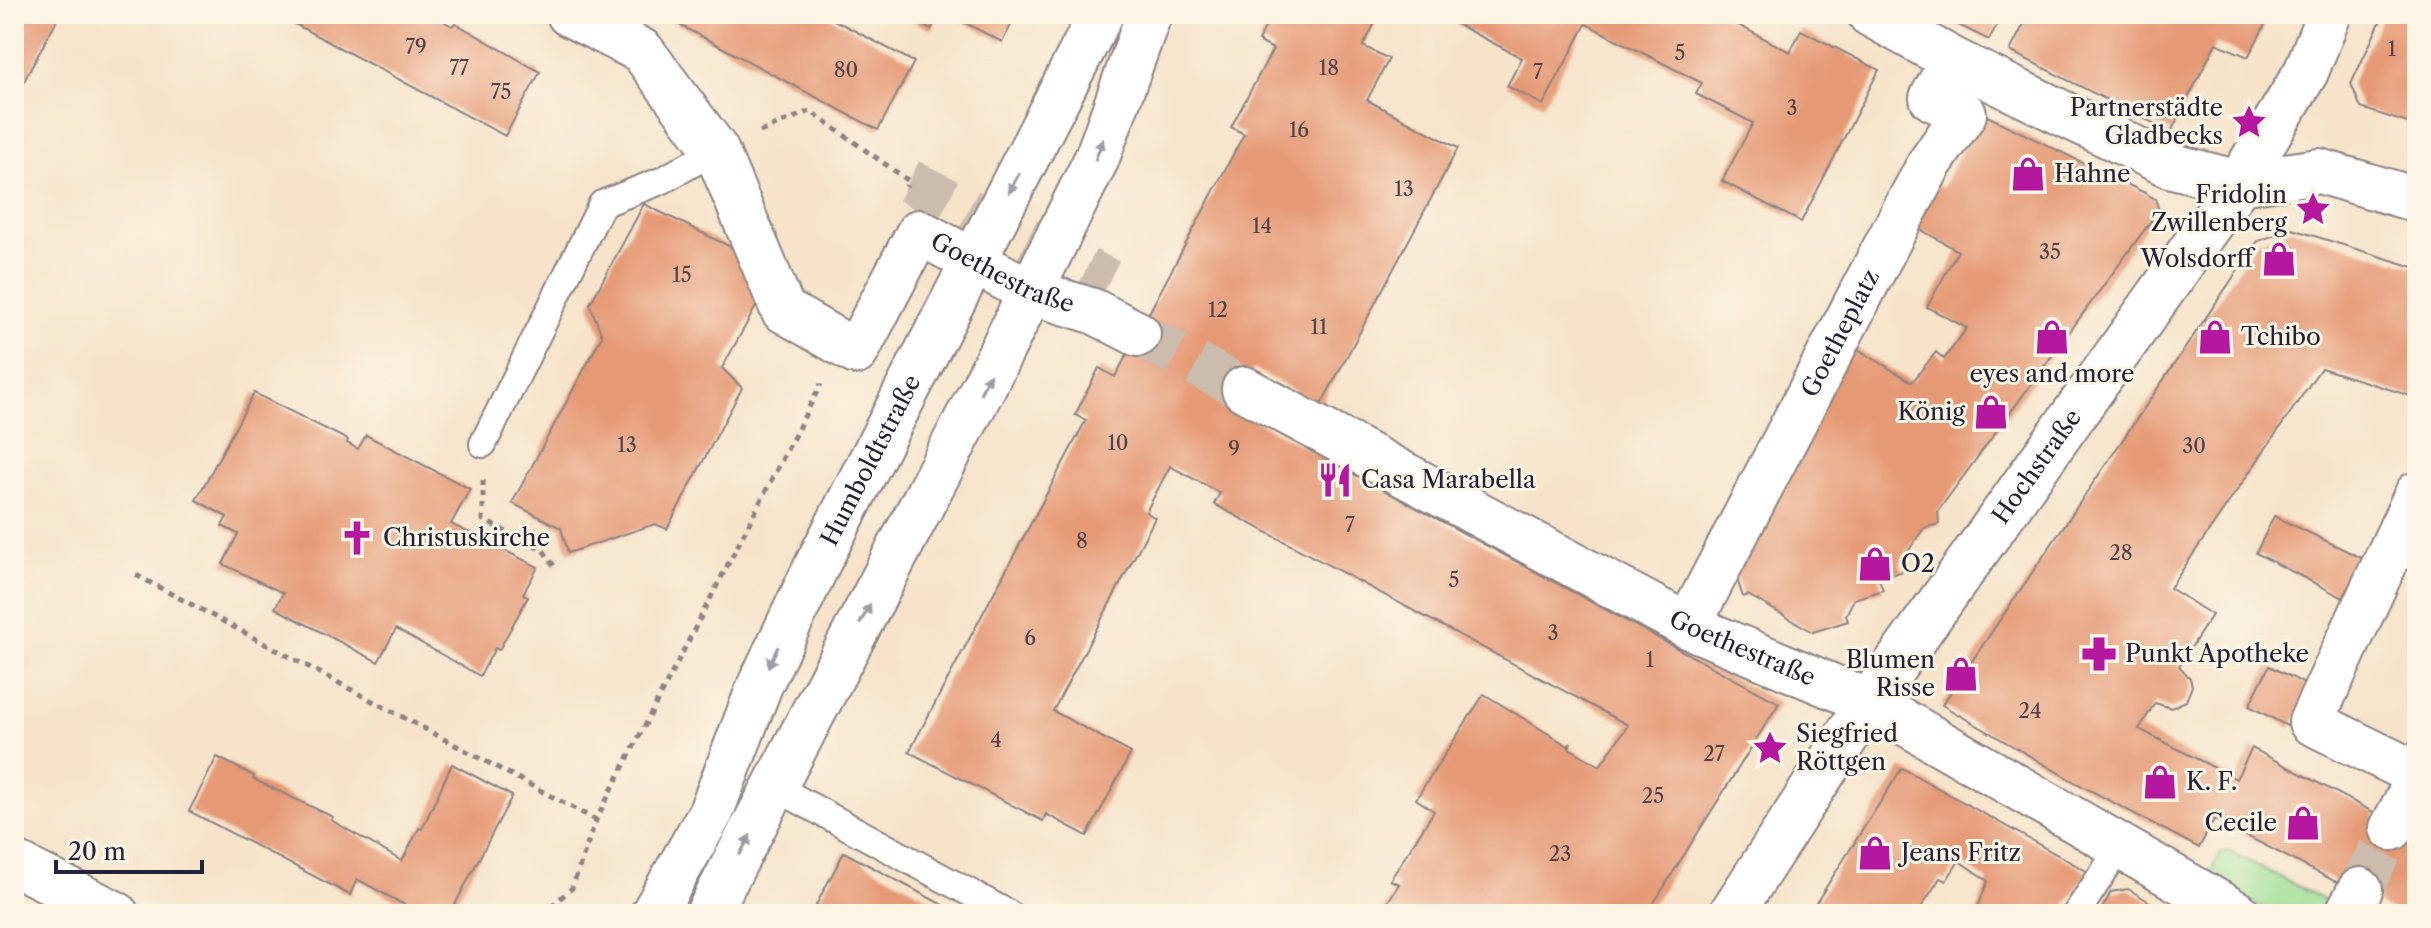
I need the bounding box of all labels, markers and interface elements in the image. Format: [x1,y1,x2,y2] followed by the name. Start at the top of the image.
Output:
[405,35,427,59] house number: 79
[2388,37,2397,61] house number: 1
[1675,41,1685,65] house number: 5
[449,56,469,80] house number: 77
[1319,56,1339,80] house number: 18
[834,58,858,82] house number: 80
[1533,60,1543,84] house number: 7
[491,80,511,104] house number: 75
[2070,93,2223,150] place label: Partnerstädte Gladbecks
[1786,96,1798,120] house number: 3
[2230,103,2268,141] place icon: Partnerstädte Gladbecks
[1289,118,1309,142] house number: 16
[1093,138,1106,162] one-way arrow
[2009,155,2047,193] shop icon: Hahne
[2054,159,2131,188] place label: Hahne
[1008,172,1022,194] one-way arrow
[1394,177,1414,201] house number: 13
[2151,180,2287,237] place label: Fridolin Zwillenberg
[2294,190,2332,228] place icon: Fridolin Zwillenberg
[1252,214,1272,238] house number: 14
[926,226,1078,318] street label: Goethestraße
[2039,240,2061,264] house number: 35
[2260,240,2298,278] shop icon: Wolsdorff
[2140,244,2255,273] place label: Wolsdorff
[672,263,692,287] house number: 15
[1795,264,1885,402] street label: Goetheplatz
[1208,298,1228,322] house number: 12
[1311,315,1328,339] house number: 11
[2033,318,2071,356] shop icon: eyes and more
[2196,318,2234,356] shop icon: Tchibo
[2241,322,2321,351] place label: Tchibo
[1970,359,2134,388] place label: eyes and more
[814,370,926,551] street label: Humboldtstraße
[979,372,992,395] one-way arrow
[1972,393,2010,431] shop icon: König
[1897,397,1965,426] place label: König
[1986,403,2087,529] street label: Hochstraße
[1107,431,1129,455] house number: 10
[617,433,637,457] house number: 13
[2182,434,2206,458] house number: 30
[1228,437,1240,461] house number: 9
[1316,461,1354,499] restaurant icon: Casa Marabella
[1361,465,1536,494] place label: Casa Marabella
[1345,513,1355,537] house number: 7
[338,519,376,557] church icon: Christuskirche
[383,523,550,552] place label: Christuskirche
[1076,529,1088,553] house number: 8
[2109,541,2133,565] house number: 28
[1856,545,1894,583] shop icon: O2
[1901,549,1935,578] place label: O2
[1449,568,1459,592] house number: 5
[858,603,871,626] one-way arrow
[1664,604,1820,692] street label: Goethestraße
[1547,621,1559,645] house number: 3
[1024,626,1036,650] house number: 6
[2080,635,2118,673] pharmacy icon: Punkt Apotheke
[2125,639,2309,668] place label: Punkt Apotheke
[766,645,780,669] one-way arrow
[1846,645,1935,702] place label: Blumen Risse
[1646,648,1655,672] house number: 1
[1942,655,1980,693] shop icon: Blumen Risse
[2018,699,2042,723] house number: 24
[1796,719,1898,776] place label: Siegfried Röttgen
[990,728,1002,752] house number: 4
[1751,729,1789,767] place icon: Siegfried Röttgen
[1703,742,1725,766] house number: 27
[2141,763,2179,801] shop icon: K. F.
[2186,767,2237,796] place label: K. F.
[1642,784,1664,808] house number: 25
[2284,804,2322,842] shop icon: Cecile
[2205,808,2277,837] place label: Cecile
[56,824,202,874] scale bar
[737,834,751,856] one-way arrow
[1856,834,1894,872] shop icon: Jeans Fritz
[68,837,126,866] text: 20 m
[1897,838,2021,867] place label: Jeans Fritz
[1549,842,1571,866] house number: 23

